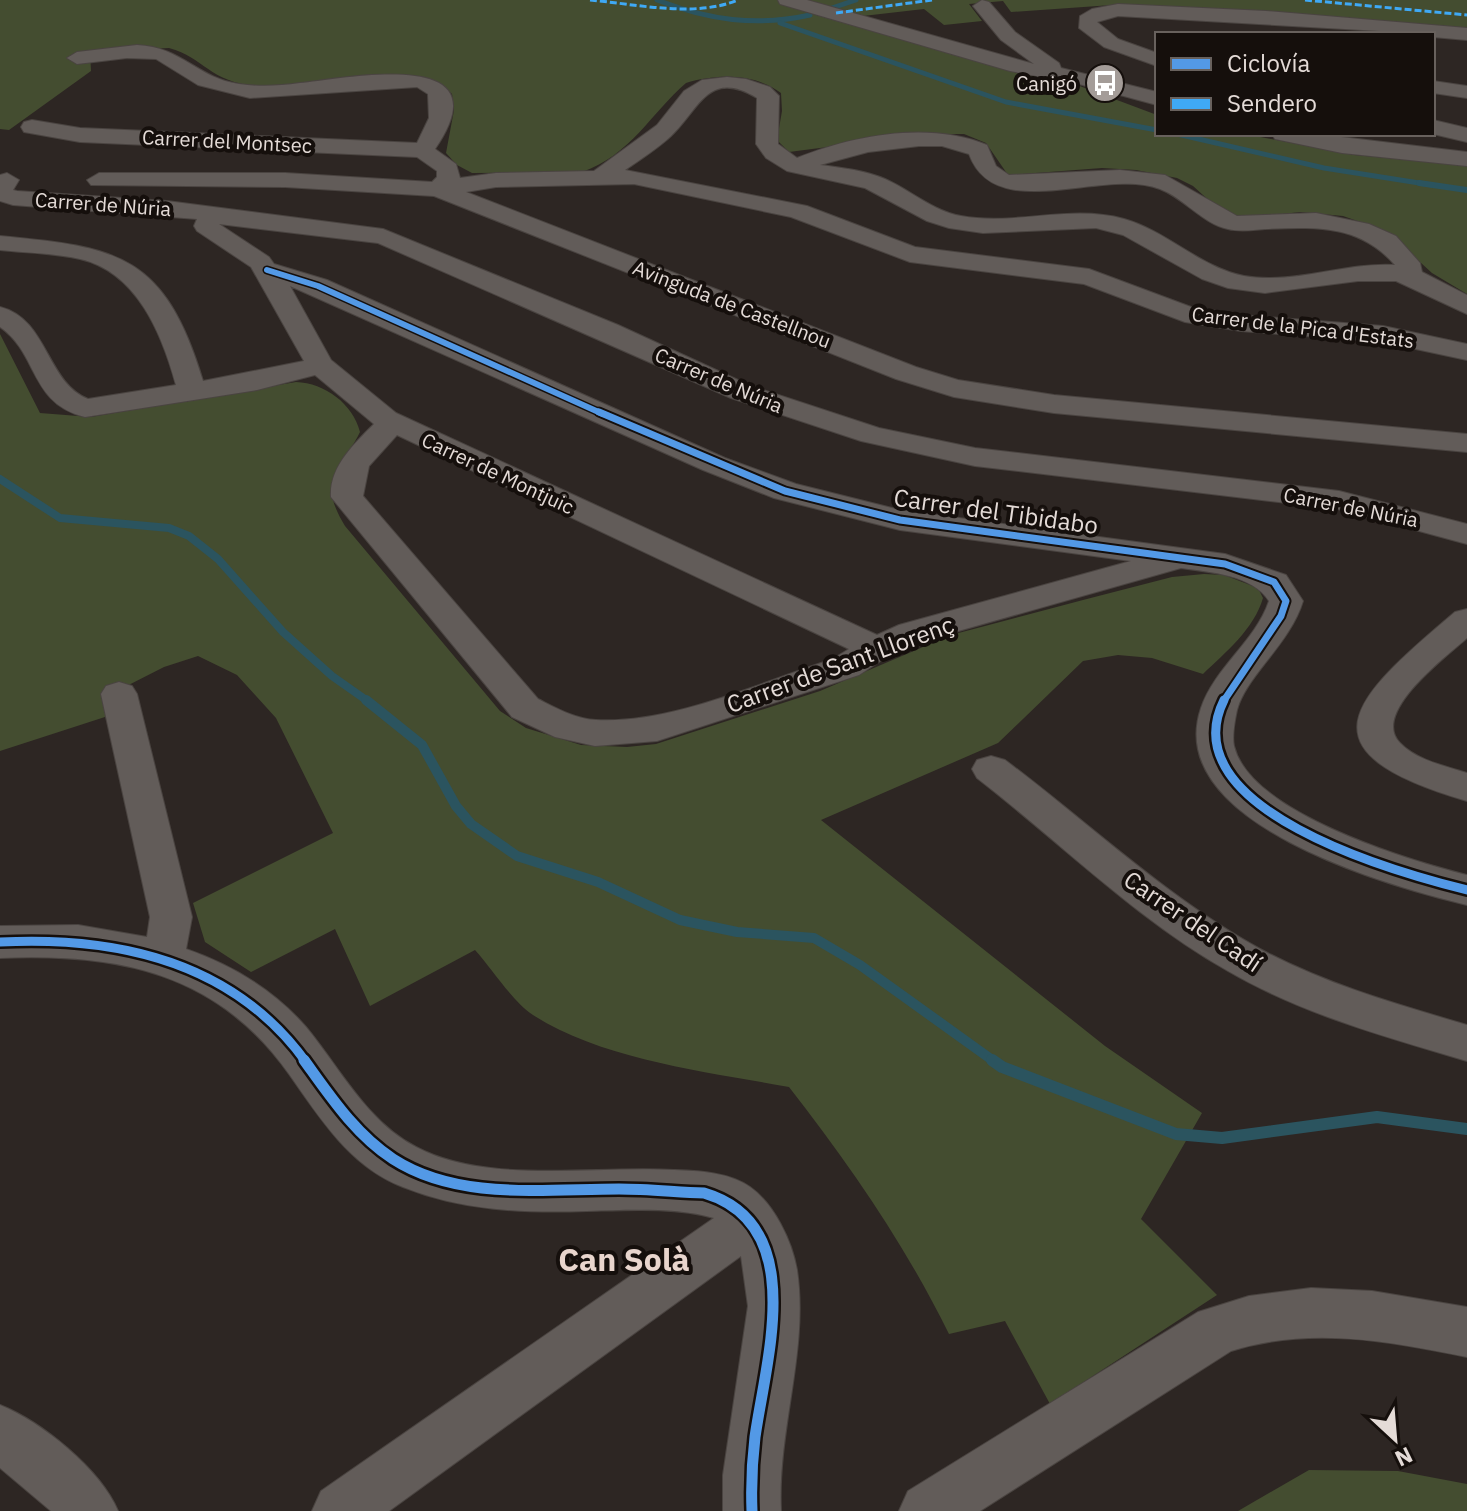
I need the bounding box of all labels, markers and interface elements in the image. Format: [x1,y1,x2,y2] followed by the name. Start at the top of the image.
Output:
[1155,32,1435,136] legend
[1227,47,1311,79] text: Ciclovía
[1084,62,1126,104] bus stop icon: Canigó
[1016,70,1077,97] place label: Canigó
[1227,87,1317,119] text: Sendero
[141,123,313,159] street label: Carrer del Montsec
[34,186,172,222] street label: Carrer de Núria
[629,254,835,354] street label: Avinguda de Castellnou
[1190,300,1416,354] street label: Carrer de la Pica d'Estats
[651,341,787,419] street label: Carrer de Núria
[417,426,579,520] street label: Carrer de Montjuic
[892,481,1100,541] street label: Carrer del Tibidabo
[1281,481,1421,533] street label: Carrer de Núria
[722,608,958,720] street label: Carrer de Sant Llorenç
[1118,863,1268,979] street label: Carrer del Cadí
[558,1238,690,1280] district label: Can Solà
[1355,1399,1435,1479] north arrow
[1390,1441,1418,1474] text: N

